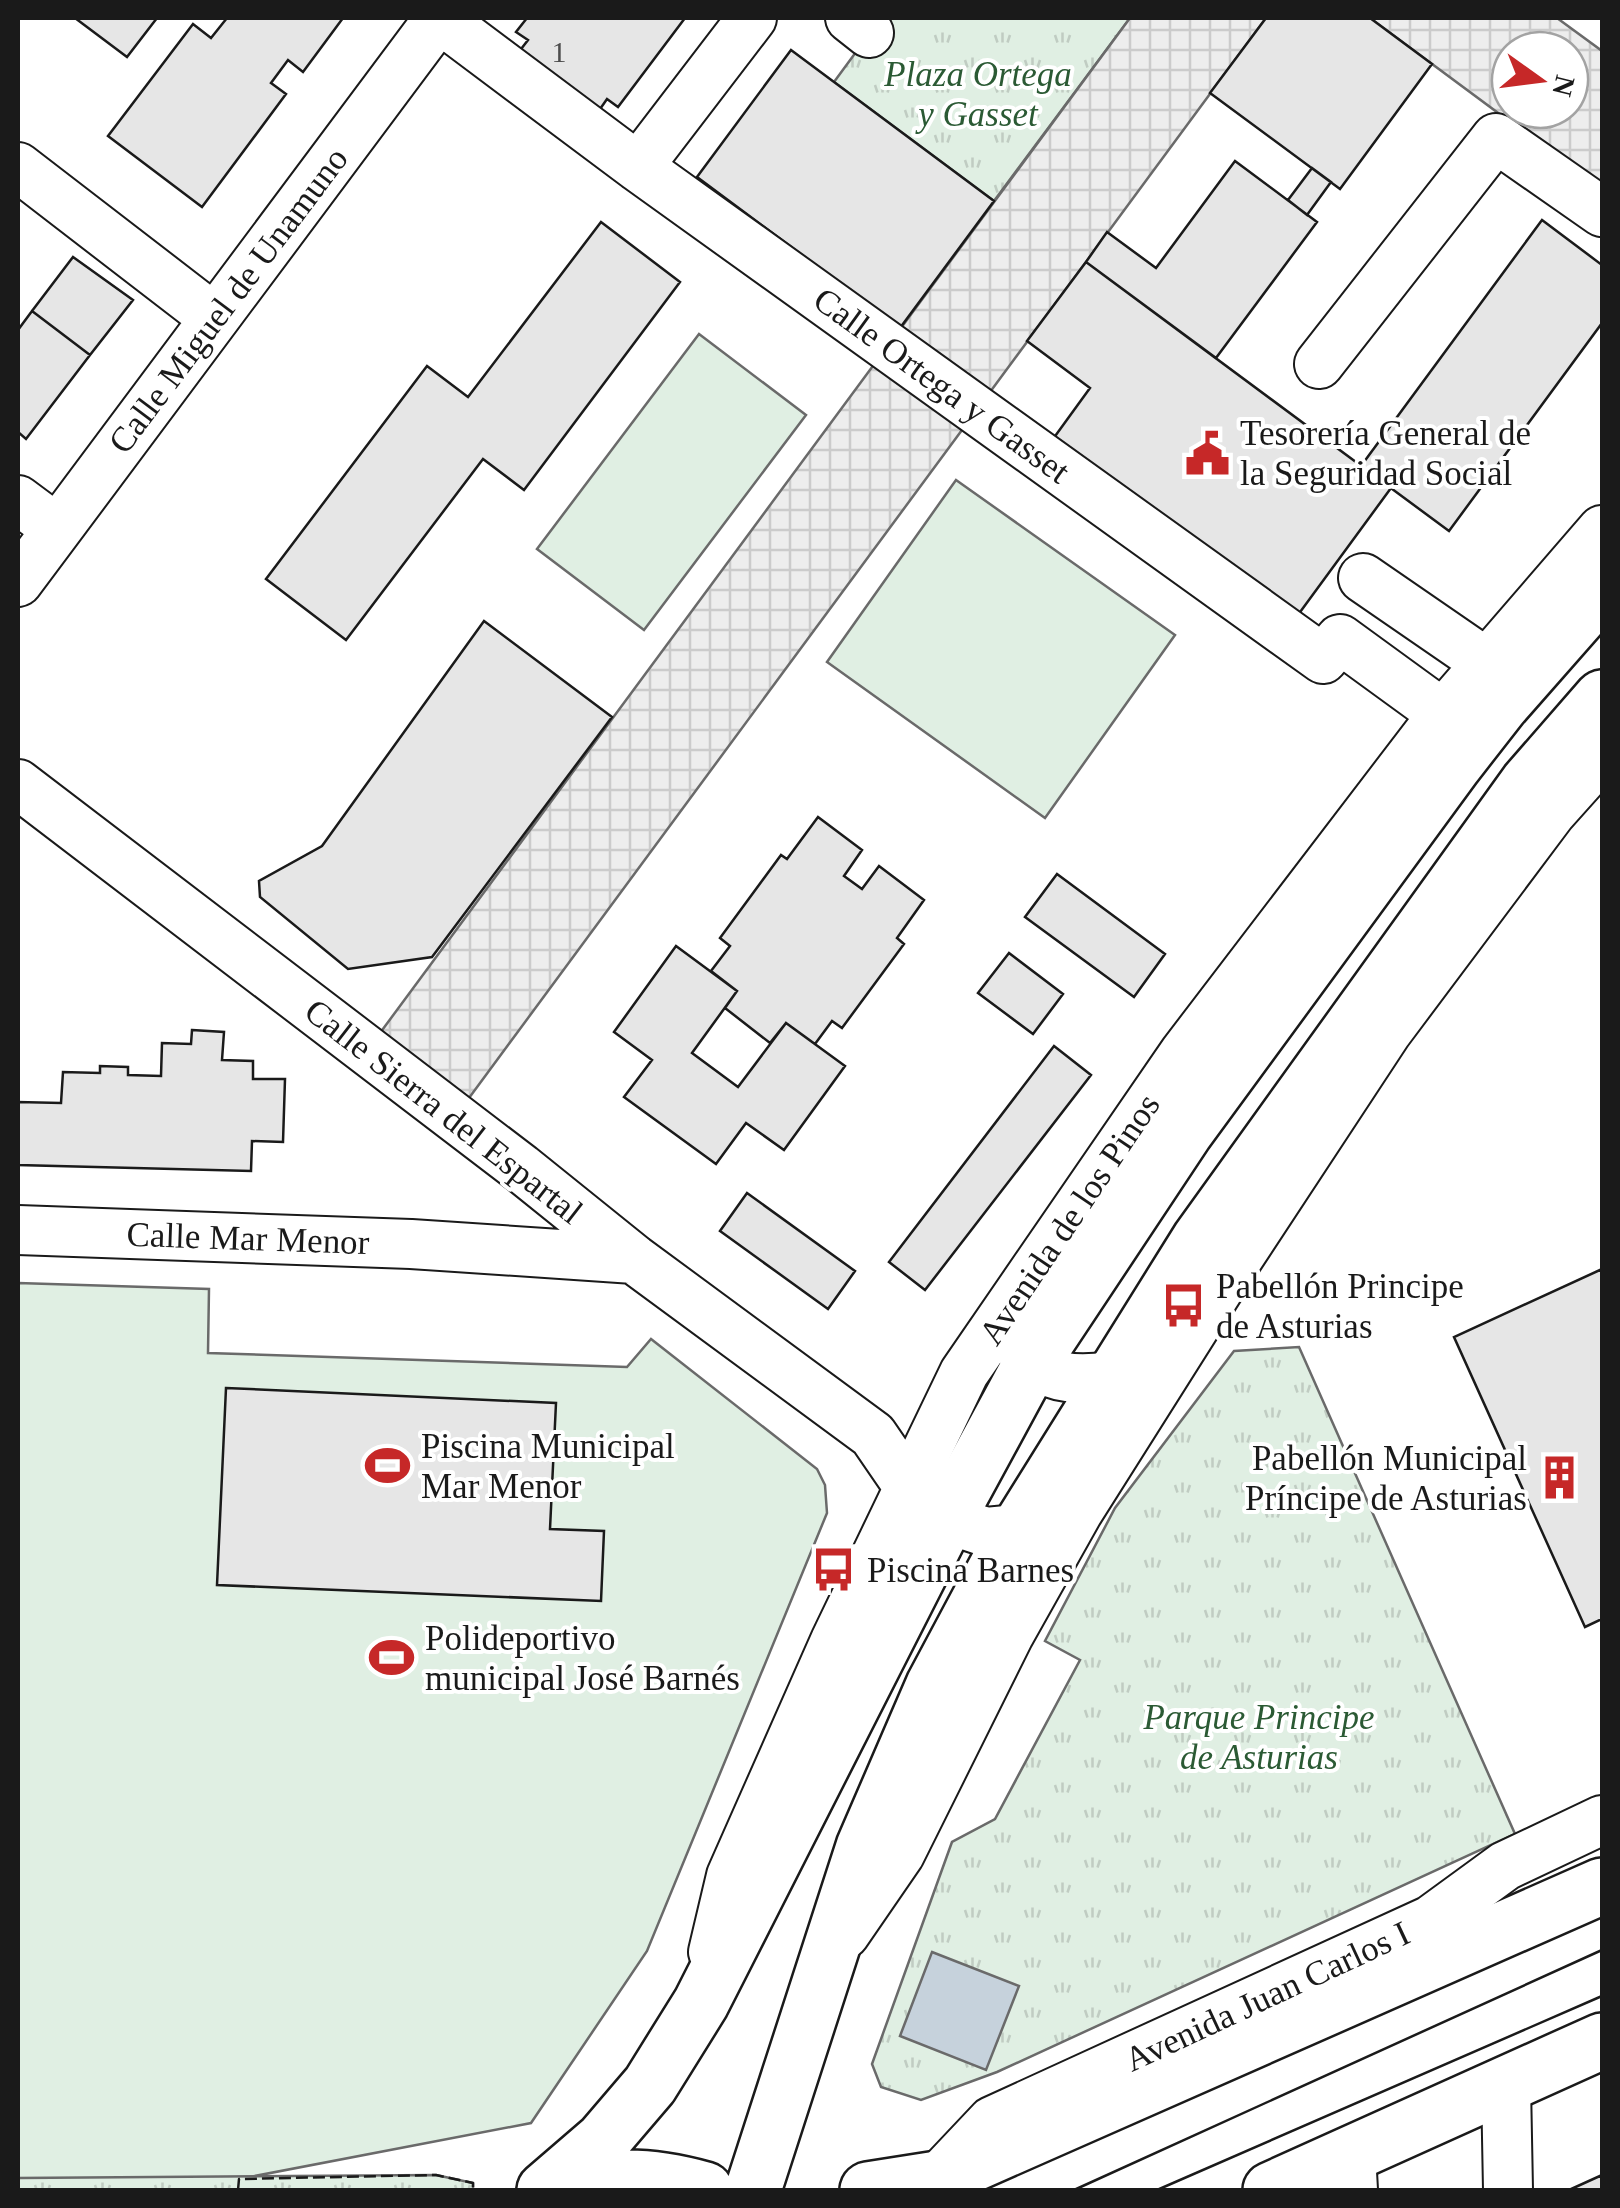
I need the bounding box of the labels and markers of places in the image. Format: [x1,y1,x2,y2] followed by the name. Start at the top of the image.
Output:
[1240,414,1531,493] place label: Tesorería General de la Seguridad Social
[1183,429,1231,477] public building icon: Tesorería General de la Seguridad Social
[1216,1267,1464,1346] place label: Pabellón Principe de Asturias
[1159,1282,1207,1330] bus stop icon: Pabellón Principe de Asturias
[421,1427,675,1506] place label: Piscina Municipal Mar Menor
[1245,1439,1527,1518] place label: Pabellón Municipal Príncipe de Asturias
[364,1442,412,1490] sports icon: Piscina Municipal Mar Menor
[1536,1454,1584,1502] building icon: Pabellón Municipal Príncipe de Asturias
[810,1546,858,1594] bus stop icon: Piscina Barnes
[867,1551,1074,1590] place label: Piscina Barnes
[425,1619,740,1698] place label: Polideportivo municipal José Barnés
[368,1634,416,1682] sports icon: Polideportivo municipal José Barnés

